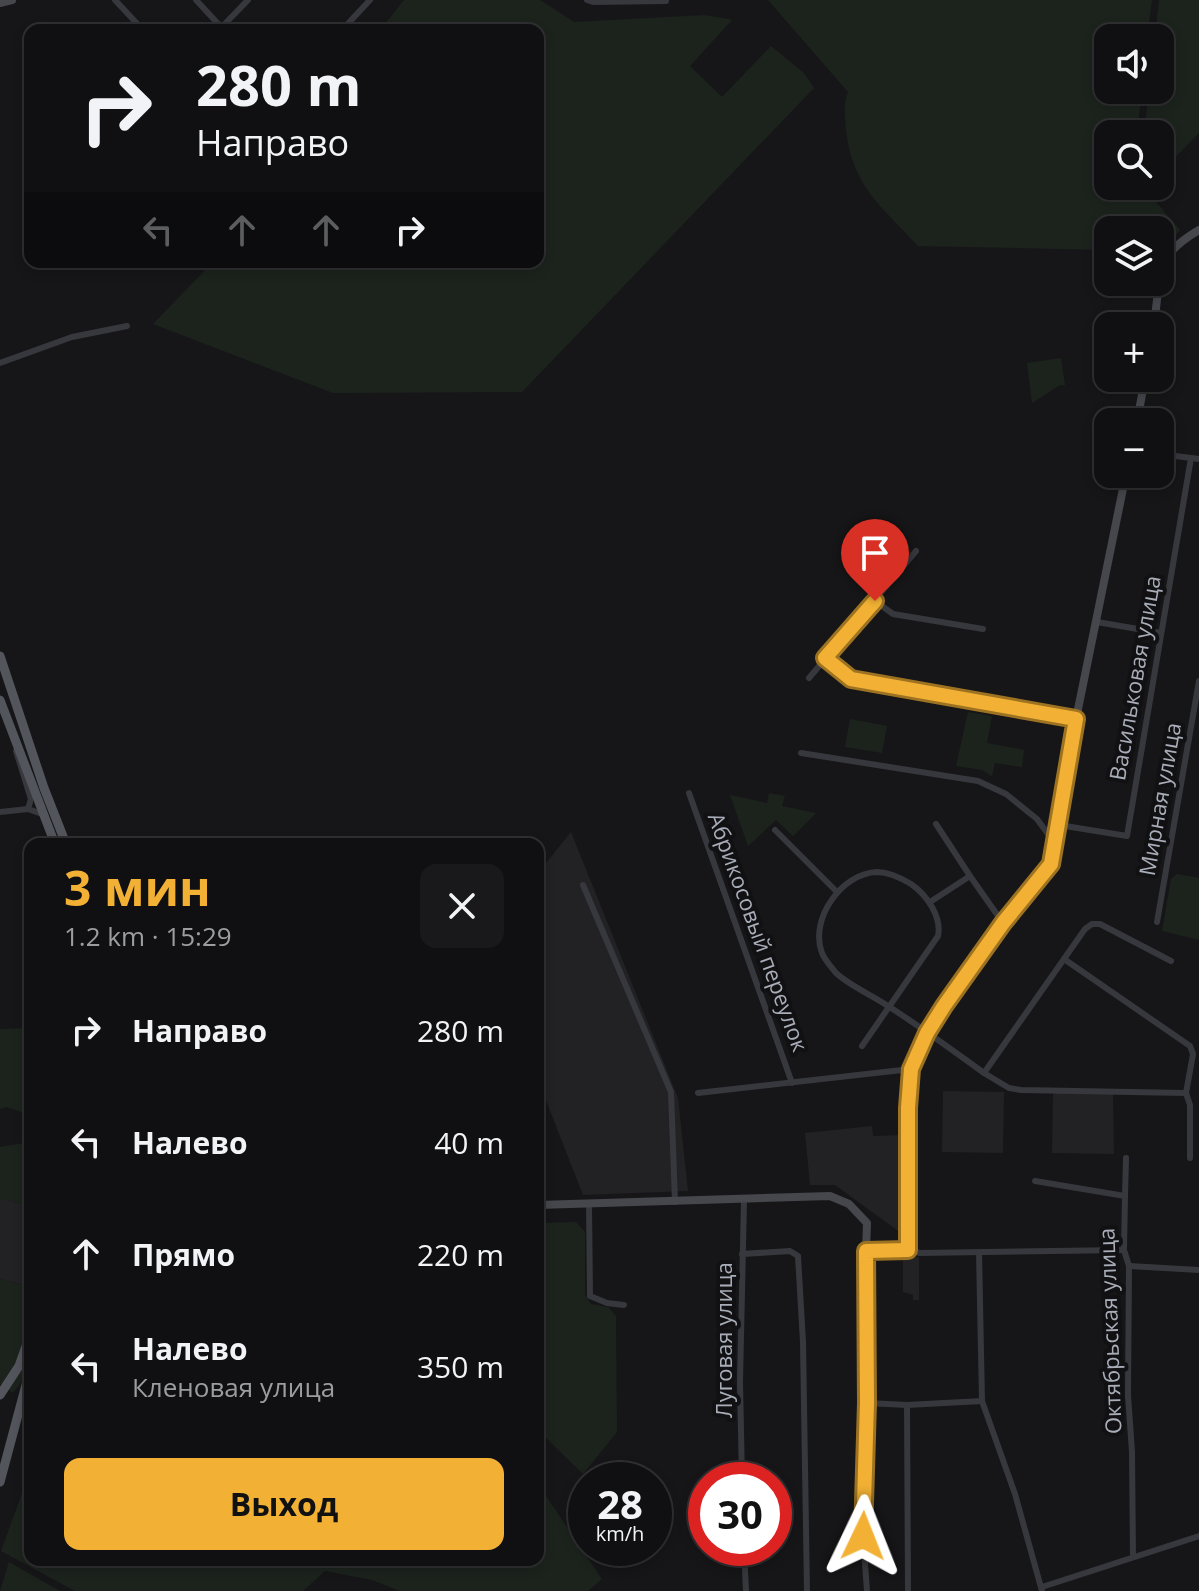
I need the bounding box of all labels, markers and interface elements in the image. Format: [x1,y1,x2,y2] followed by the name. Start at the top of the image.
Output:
[1094,24,1174,488] map controls
[1094,24,1174,104] button: sound
[196,46,362,122] text: 280 m
[64,56,168,160] icon: right
[196,118,349,167] text: Направо
[1094,120,1174,200] button: search
[136,208,180,252] icon: left
[220,208,264,252] icon: ahead
[304,208,348,252] icon: ahead
[388,208,432,252] icon: right
[1094,216,1174,296] button: layers
[1094,312,1174,392] button: +
[1094,408,1174,488] button: −
[841,519,909,601] pin
[853,531,897,575] icon: arrive
[1101,573,1167,783] street label: Васильковая улица
[1131,720,1187,878] street label: Мирная улица
[702,808,816,1056] street label: Абрикосовый переулок
[64,855,211,920] text: 3 мин
[420,864,504,948] button: close
[64,918,232,954] text: 1.2 km · 15:29
[64,1008,108,1052] icon: right
[132,1010,267,1051] text: Направо
[417,1010,504,1051] text: 280 m
[64,1120,108,1164] icon: left
[132,1122,248,1163] text: Налево
[434,1122,504,1163] text: 40 m
[1090,1227,1128,1435] street label: Октябрьская улица
[64,1232,108,1276] icon: ahead
[132,1234,235,1275] text: Прямо
[417,1234,504,1275] text: 220 m
[708,1262,738,1418] street label: Луговая улица
[132,1328,248,1369] text: Налево
[64,1344,108,1388] icon: left
[417,1346,504,1387] text: 350 m
[132,1369,335,1405] text: Кленовая улица
[64,1458,504,1550] button: Выход
[688,1462,792,1566] speed limit sign: 30
[597,1476,643,1531] text: 28
[821,1494,905,1578] position arrow
[596,1520,644,1547] text: km/h

